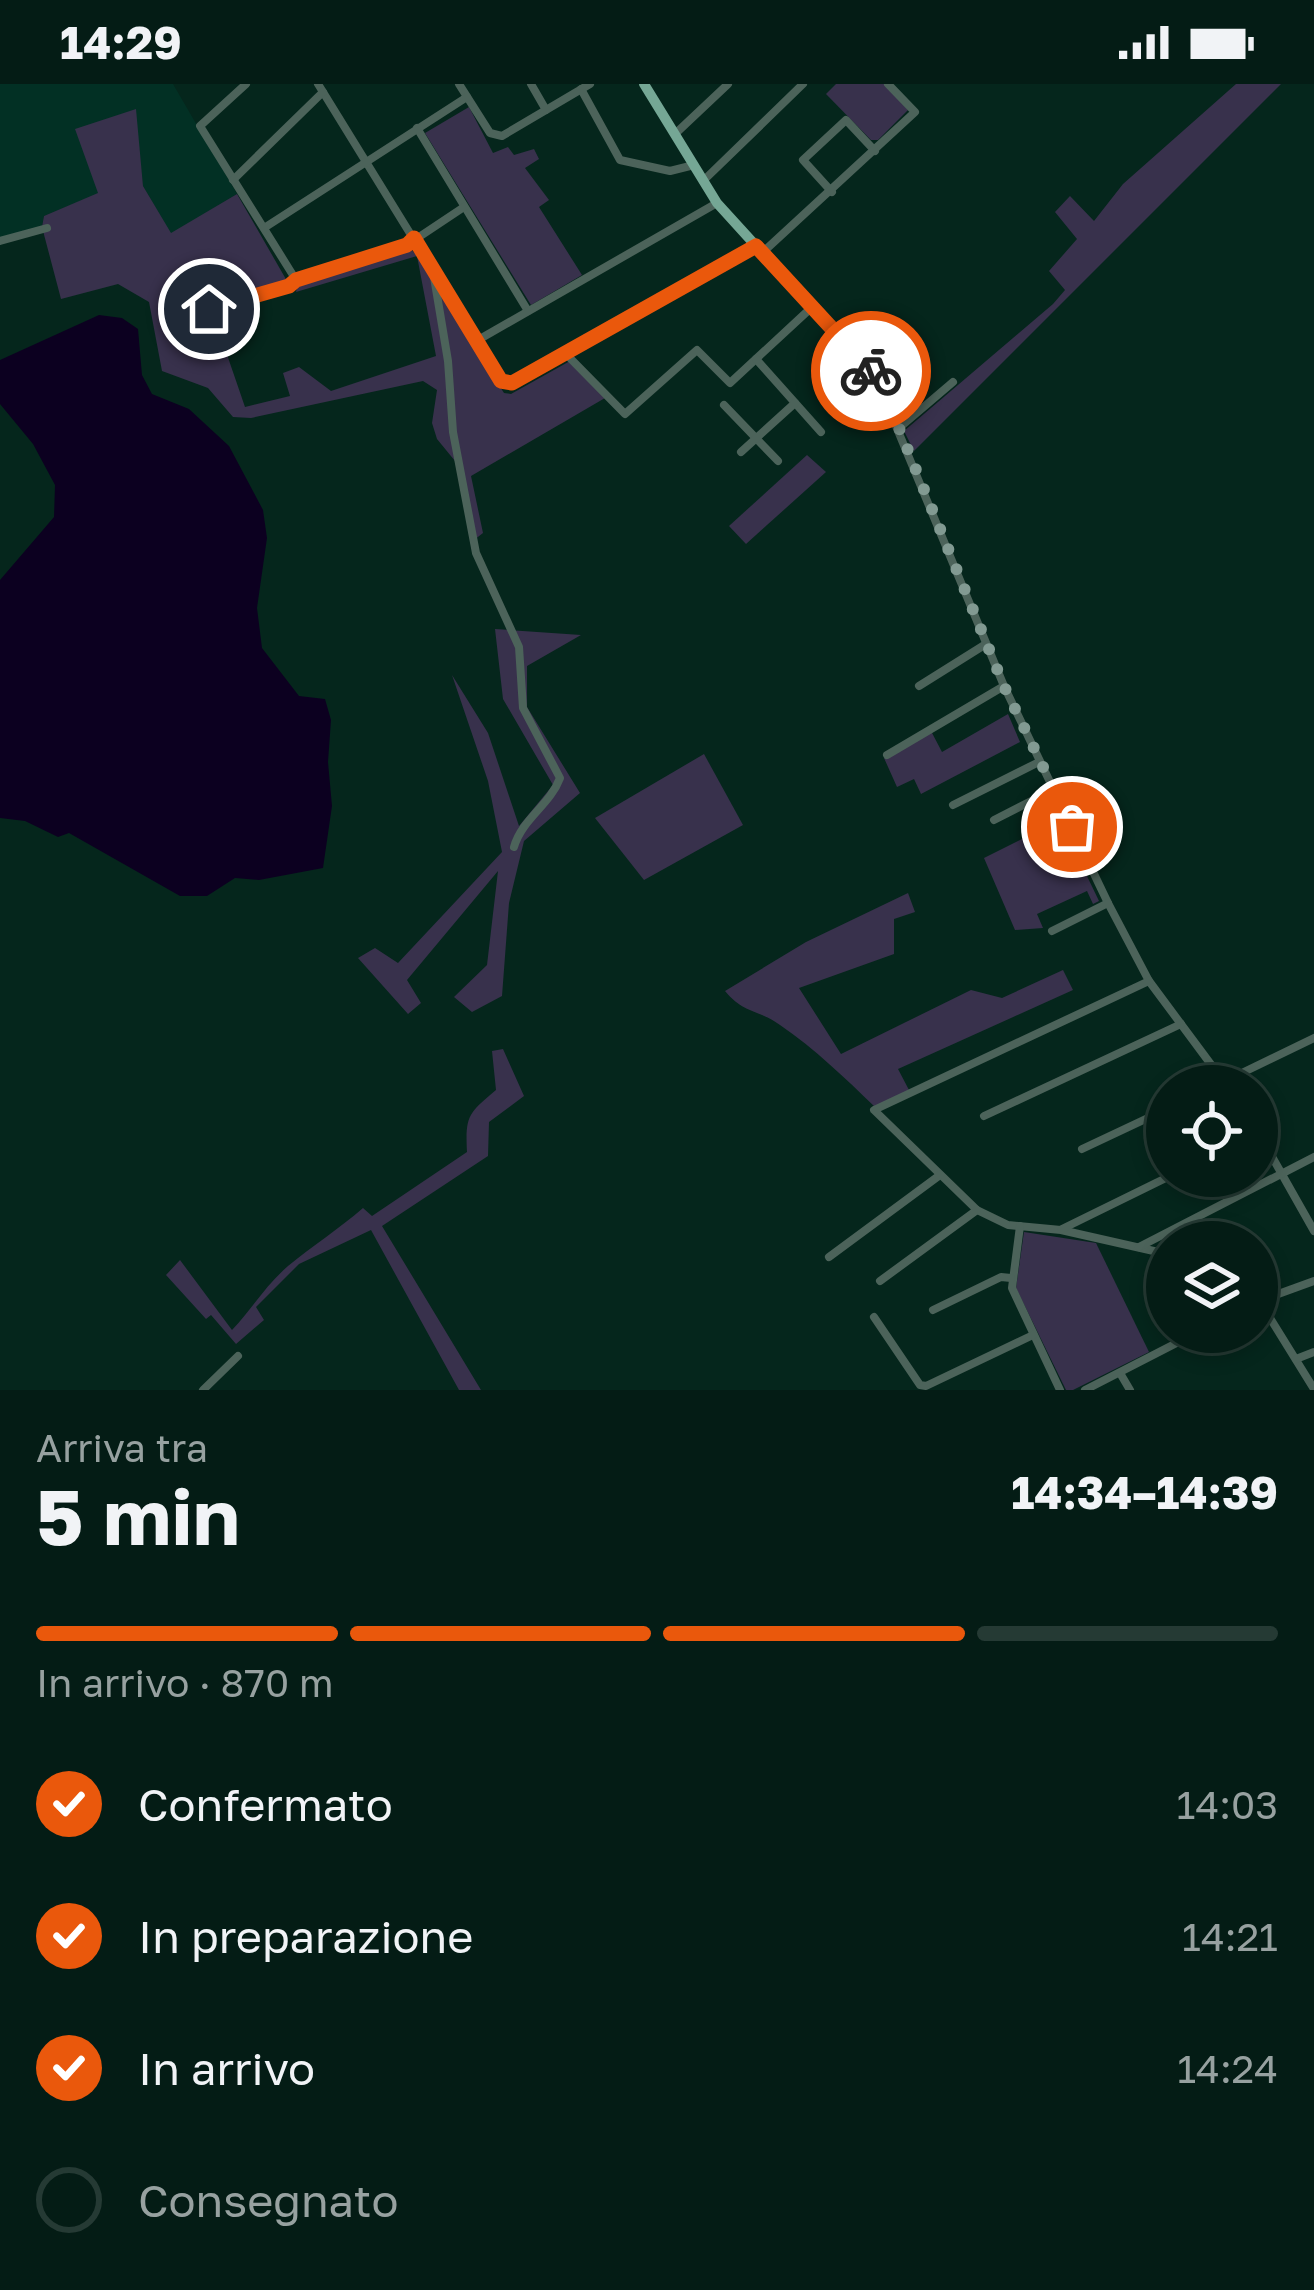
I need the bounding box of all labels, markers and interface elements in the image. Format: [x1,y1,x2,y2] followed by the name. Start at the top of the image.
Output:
[60,15,182,69] text: 14:29
[158,258,260,360] pin
[176,276,242,342] icon: home
[811,311,931,431] courier
[838,338,904,404] icon: bike
[1021,776,1123,878] pin
[1039,794,1105,860] icon: bag
[1146,1065,1278,1353] map controls
[1146,1065,1278,1197] button: locate
[1146,1221,1278,1353] button: layers
[36,1424,208,1471] text: Arriva tra
[1011,1465,1278,1519] text: 14:34–14:39
[36,1469,240,1562] text: 5 min
[36,1659,333,1706] text: In arrivo · 870 m
[36,1771,102,1837] icon: check
[138,1777,393,1831] text: Confermato
[1177,1781,1278,1828] text: 14:03
[36,1903,102,1969] icon: check
[138,1909,473,1963] text: In preparazione
[1182,1913,1278,1960] text: 14:21
[36,2035,102,2101] icon: check
[138,2041,315,2095] text: In arrivo
[1177,2045,1278,2092] text: 14:24
[138,2173,399,2227] text: Consegnato

